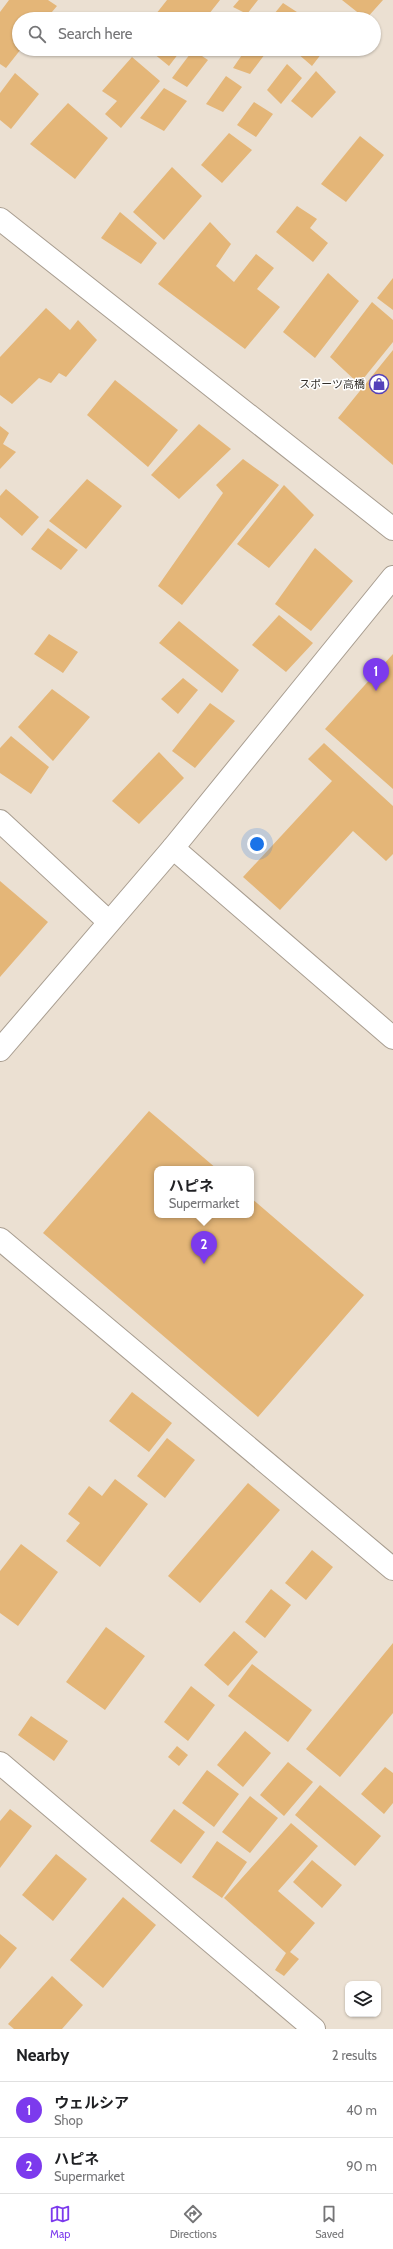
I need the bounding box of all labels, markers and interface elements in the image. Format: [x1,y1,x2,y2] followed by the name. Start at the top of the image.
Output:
[12,12,381,56] search box
[26,23,48,45] icon: search
[58,25,133,43] text: Search here
[368,373,390,395] shop icon: スポーツ高橋
[299,377,365,391] place label: スポーツ高橋
[363,658,389,691] pin: 1
[247,834,267,854] your location
[154,1166,254,1218] popup
[169,1177,214,1195] text: ハピネ
[169,1195,239,1211] text: Supermarket
[191,1231,217,1264] pin: 2
[345,1981,381,2017] map controls
[345,1981,381,2017] button: layers
[16,2045,69,2065] text: Nearby
[332,2047,377,2063] text: 2 results
[54,2094,129,2112] text: ウェルシア
[27,2102,31,2118] text: 1
[346,2102,377,2118] text: 40 m
[54,2112,83,2128] text: Shop
[54,2150,99,2168] text: ハピネ
[26,2158,32,2174] text: 2
[346,2158,377,2174] text: 90 m
[54,2168,125,2184] text: Supermarket
[49,2203,71,2241] tab: Map
[170,2203,217,2241] tab: Directions
[315,2203,344,2241] tab: Saved

